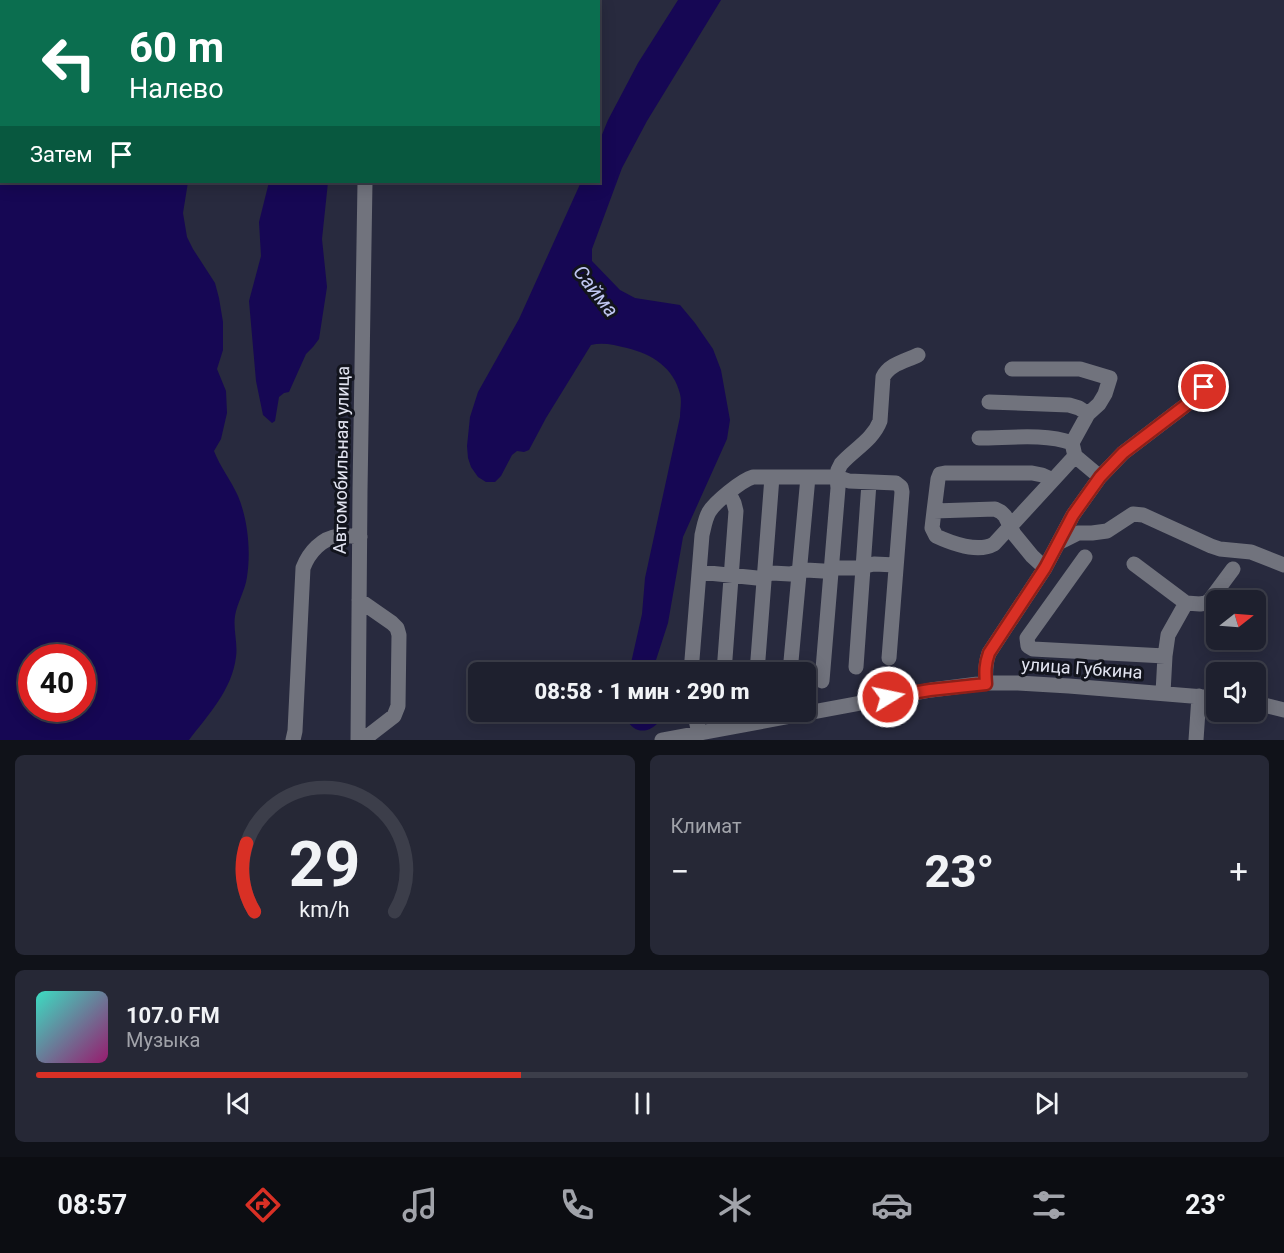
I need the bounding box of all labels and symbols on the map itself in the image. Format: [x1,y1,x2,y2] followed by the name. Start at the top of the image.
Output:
[568,260,624,322] water label: Сайма
[1178,361,1229,412] pin
[329,366,353,554] street label: Автомобильная улица
[1206,590,1266,650] north arrow
[18,644,96,722] speed limit sign: 40
[1021,653,1143,683] street label: улица Губкина
[856,665,920,729] position arrow

